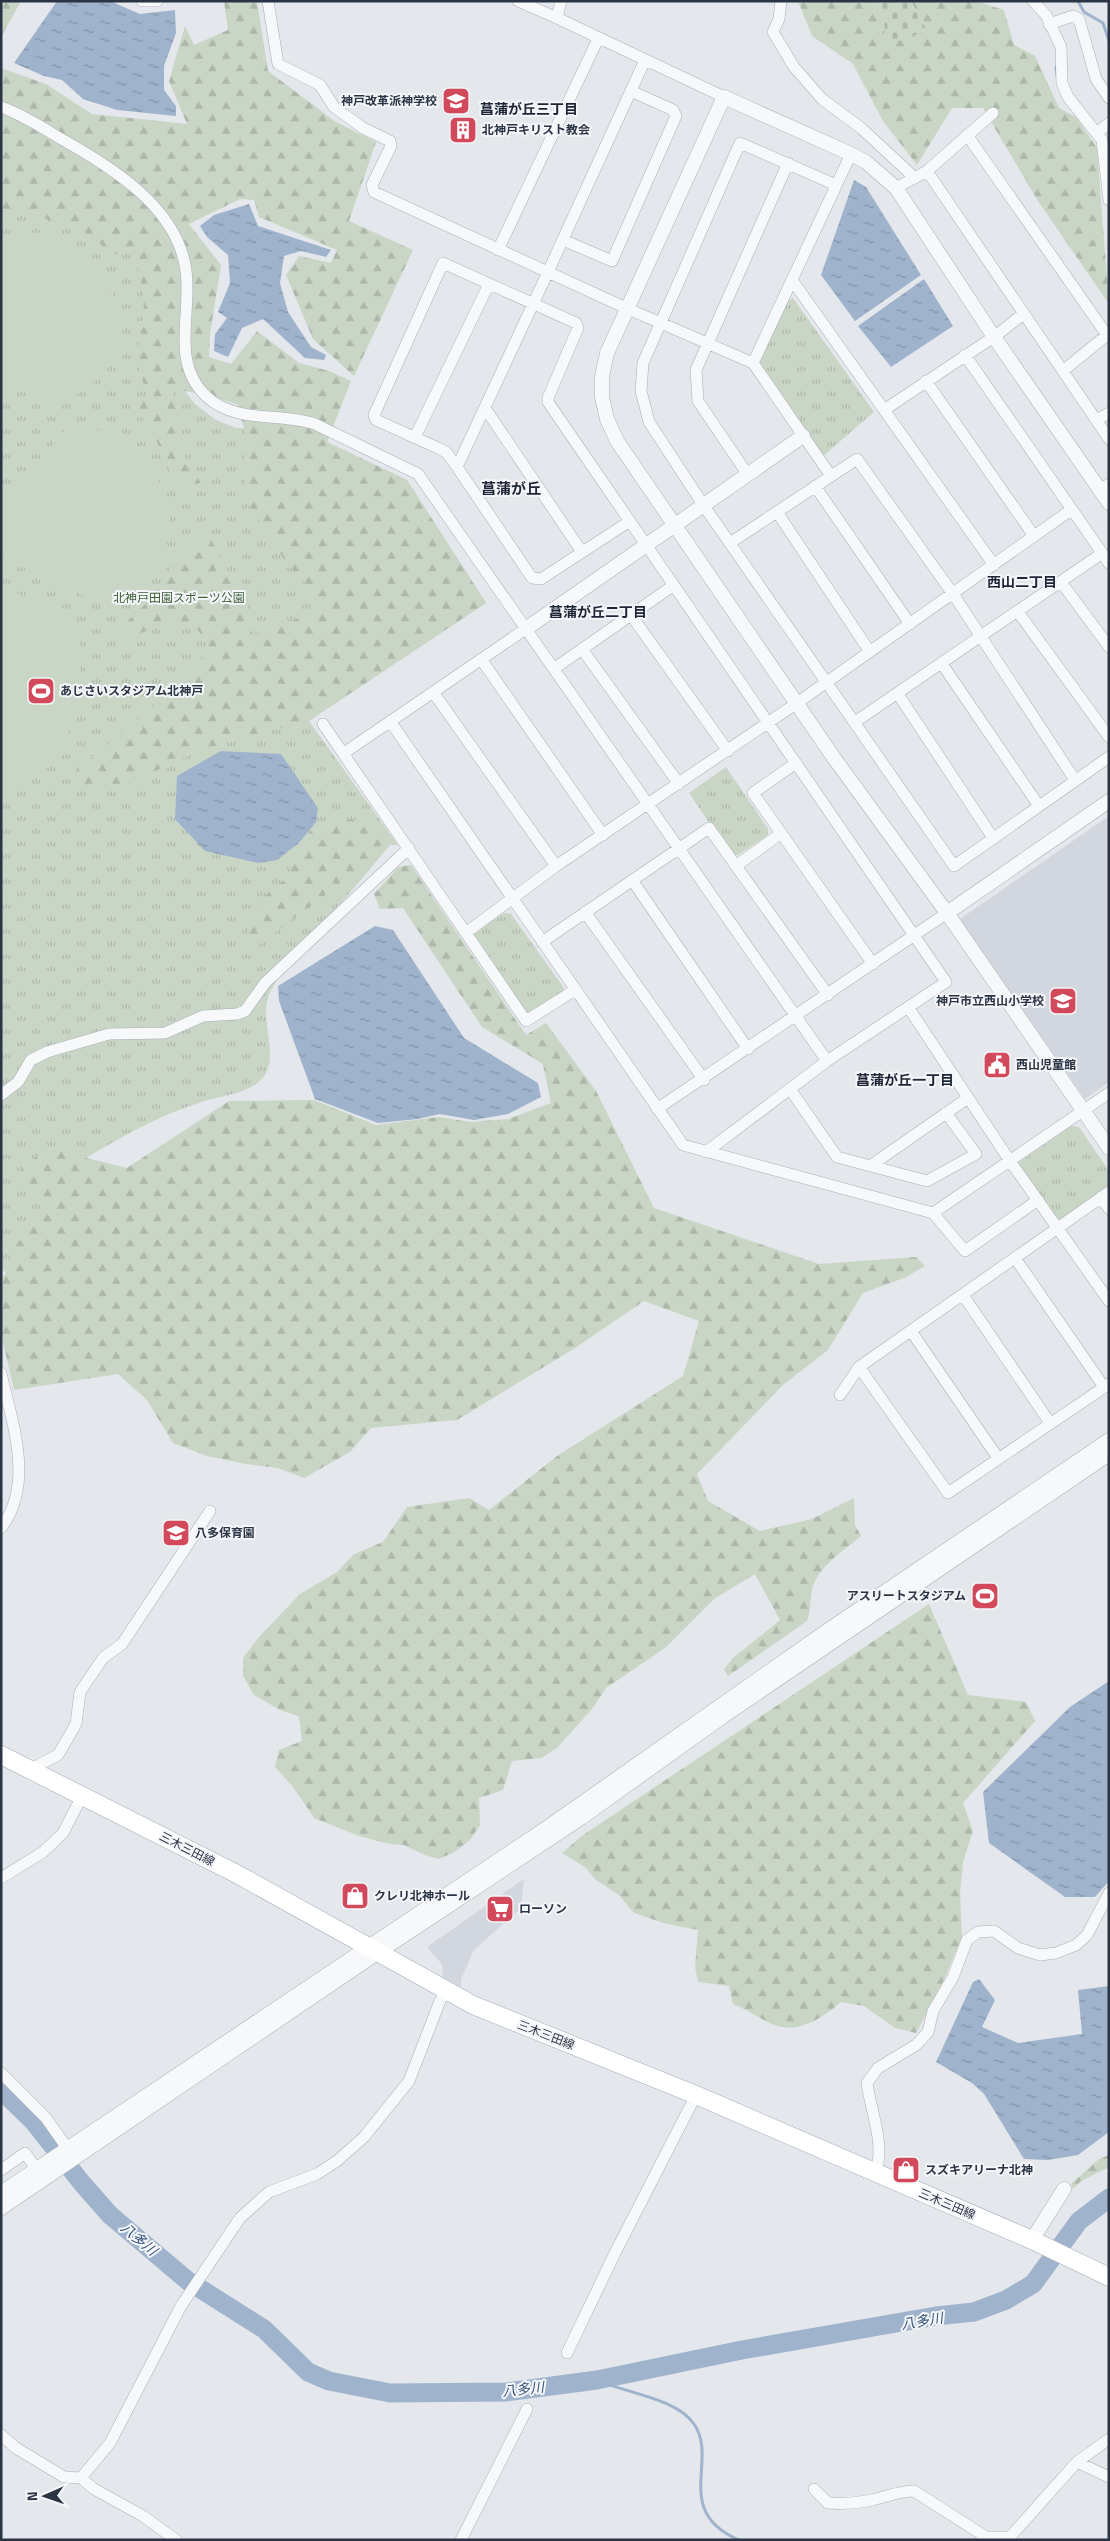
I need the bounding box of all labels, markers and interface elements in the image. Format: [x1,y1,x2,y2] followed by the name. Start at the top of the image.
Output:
[441,86,471,116] school or university icon: 神戸改革派神学校
[341,91,437,110] place label: 神戸改革派神学校
[480,98,578,119] district label: 菖蒲が丘三丁目
[448,115,478,145] building icon: 北神戸キリスト教会
[482,120,590,139] place label: 北神戸キリスト教会
[481,477,541,500] district label: 菖蒲が丘
[987,571,1057,592] district label: 西山二丁目
[113,588,245,607] park label: 北神戸田園スポーツ公園
[549,601,647,622] district label: 菖蒲が丘二丁目
[26,676,56,706] sports icon: あじさいスタジアム北神戸
[60,681,203,700] place label: あじさいスタジアム北神戸
[1048,986,1078,1016] school or university icon: 神戸市立西山小学校
[936,991,1044,1010] place label: 神戸市立西山小学校
[982,1050,1012,1080] public building icon: 西山児童館
[1016,1055,1076,1074] place label: 西山児童館
[856,1069,954,1090] district label: 菖蒲が丘一丁目
[161,1518,191,1548] school or university icon: 八多保育園
[195,1523,255,1542] place label: 八多保育園
[970,1581,1000,1611] sports icon: アスリートスタジアム
[847,1586,966,1605] place label: アスリートスタジアム
[156,1826,218,1871] street label: 三木三田線
[340,1881,370,1911] shop icon: クレリ北神ホール
[374,1886,470,1905] place label: クレリ北神ホール
[485,1894,515,1924] supermarket icon: ローソン
[519,1899,567,1918] place label: ローソン
[515,2015,578,2054] street label: 三木三田線
[891,2155,921,2185] shop icon: スズキアリーナ北神
[925,2160,1033,2179] place label: スズキアリーナ北神
[916,2183,979,2224] street label: 三木三田線
[116,2217,164,2261] water label: 八多川
[900,2307,946,2334] water label: 八多川
[501,2376,547,2401] water label: 八多川
[20,2471,70,2521] north arrow
[21,2491,42,2502] text: N

